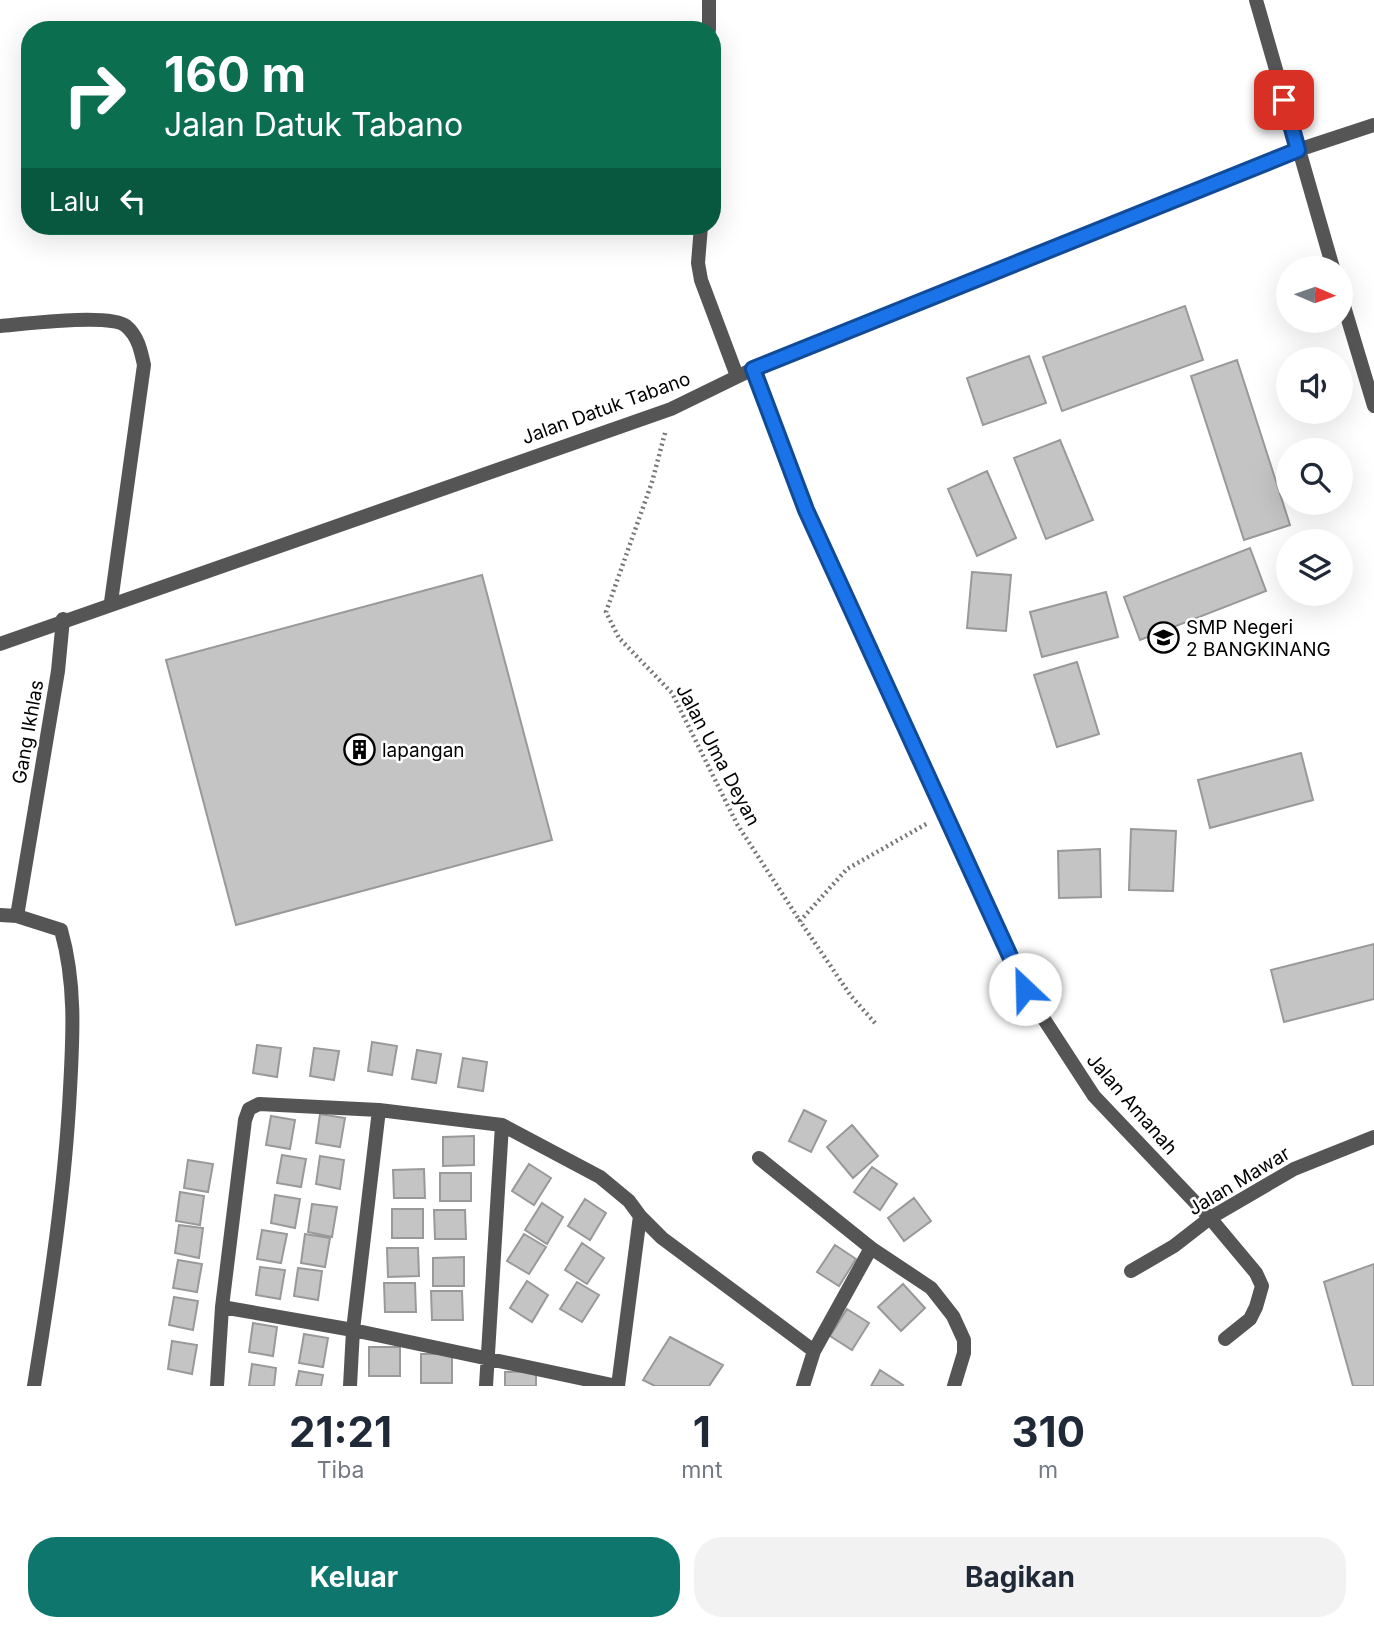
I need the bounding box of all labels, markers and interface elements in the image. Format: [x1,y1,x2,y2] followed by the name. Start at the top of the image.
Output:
[164,45,306,104] text: 160 m
[49,49,140,140] icon: right
[1254,70,1314,130] pin
[1265,81,1303,119] icon: arrive
[164,105,463,144] text: Jalan Datuk Tabano
[114,182,152,220] icon: left
[49,186,100,217] text: Lalu
[1276,256,1353,332] north arrow
[1276,256,1353,606] map controls
[1276,347,1353,424] button: sound
[519,367,693,449] street label: Jalan Datuk Tabano
[1276,438,1353,515] button: search
[1276,529,1353,606] button: layers
[1186,616,1331,661] place label: SMP Negeri 2 BANGKINANG
[1146,621,1180,655] school or university icon: SMP Negeri 2 BANGKINANG
[8,678,48,786] street label: Gang Ikhlas
[671,680,765,830] street label: Jalan Uma Deyan
[342,733,376,767] building icon: lapangan
[382,739,465,762] place label: lapangan
[988,952,1062,1026] position arrow
[1082,1049,1182,1159] street label: Jalan Amanah
[1184,1142,1294,1220] street label: Jalan Mawar
[289,1406,392,1457] text: 21:21
[693,1406,711,1457] text: 1
[1011,1406,1085,1457] text: 310
[317,1456,364,1484] text: Tiba
[681,1456,722,1484] text: mnt
[1038,1456,1058,1484] text: m
[28,1537,680,1617] button: Keluar
[694,1537,1346,1617] button: Bagikan

